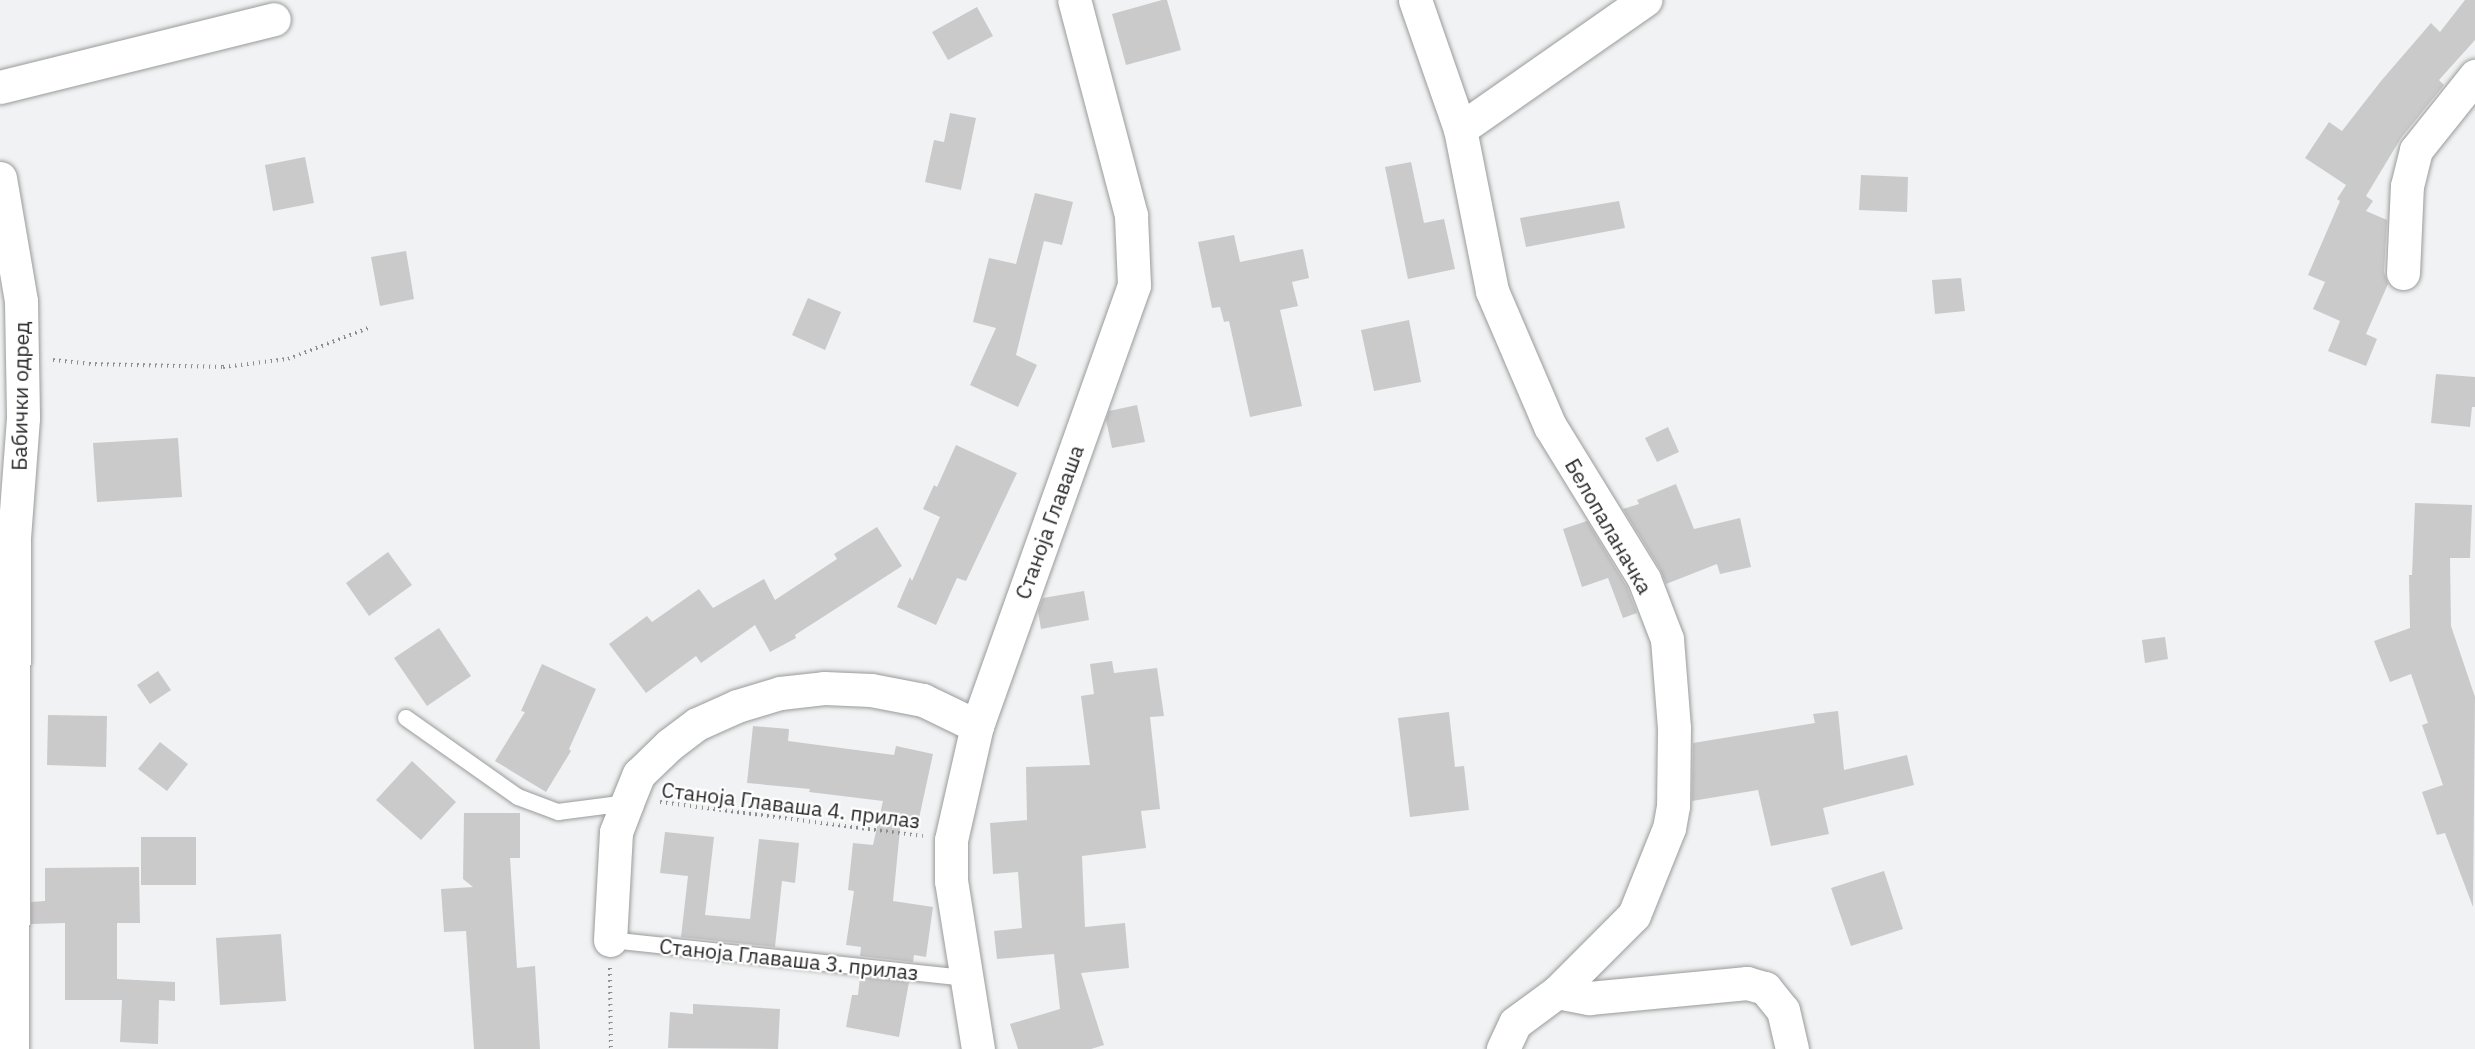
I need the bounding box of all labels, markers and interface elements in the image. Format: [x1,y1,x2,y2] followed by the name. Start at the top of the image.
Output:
[6,321,34,471] street label: Бабички одред
[1009,441,1089,603] street label: Станоја Главаша
[1560,454,1658,598] street label: Белопаланачка
[660,777,922,833] street label: Станоја Главаша 4. прилаз
[658,933,920,985] street label: Станоја Главаша 3. прилаз

